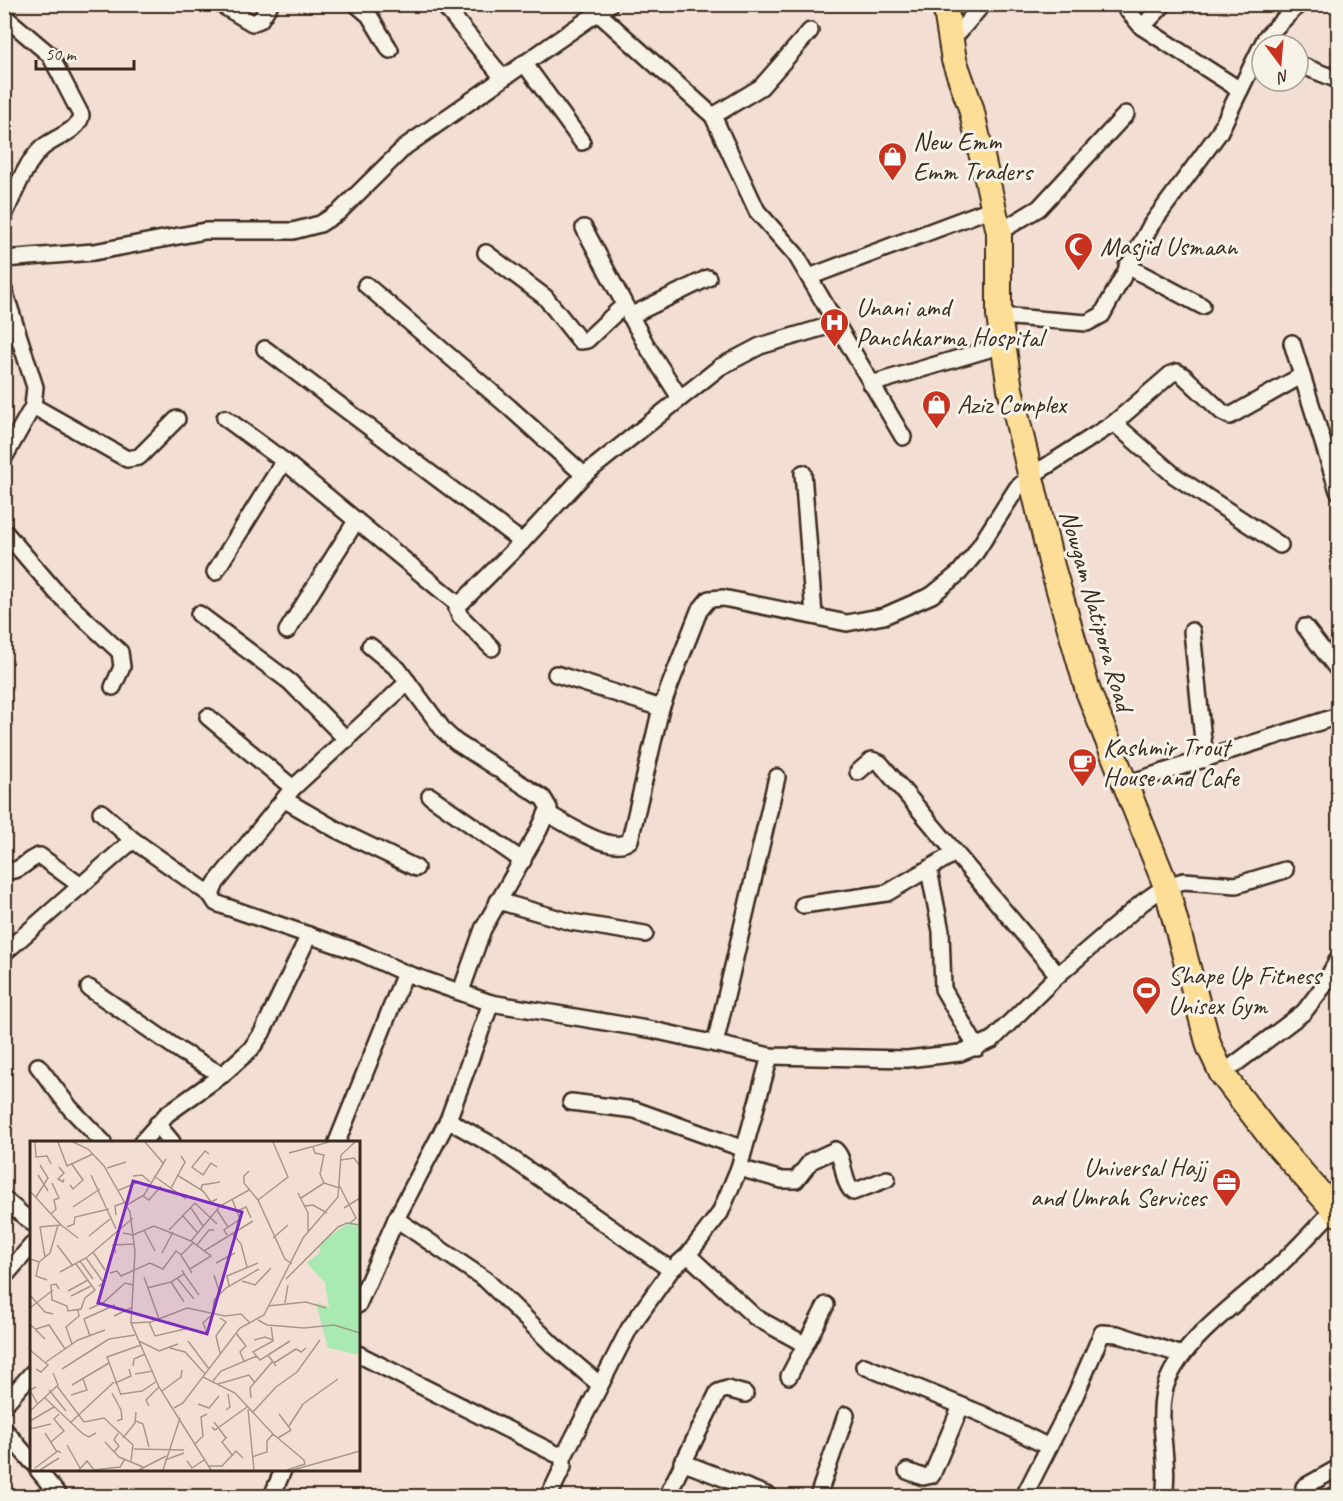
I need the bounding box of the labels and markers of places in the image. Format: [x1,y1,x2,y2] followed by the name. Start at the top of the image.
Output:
[913,125,1034,188] place label: New Emm Emm Traders
[876,140,908,182] shop icon: New Emm Emm Traders
[1063,230,1095,272] mosque icon: Masjid Usmaan
[1100,230,1238,263] place label: Masjid Usmaan
[856,291,1047,354] place label: Unani amd Panchkarma Hospital
[819,306,851,348] hospital icon: Unani amd Panchkarma Hospital
[920,388,952,430] shop icon: Aziz Complex
[957,388,1068,421] place label: Aziz Complex
[1103,731,1240,794] place label: Kashmir Trout House and Cafe
[1066,746,1098,788] cafe icon: Kashmir Trout House and Cafe
[1168,959,1323,1022] place label: Shape Up Fitness Unisex Gym
[1131,974,1163,1016] sports icon: Shape Up Fitness Unisex Gym
[1030,1151,1209,1214] place label: Universal Hajj and Umrah Services
[1211,1166,1243,1208] office icon: Universal Hajj and Umrah Services

